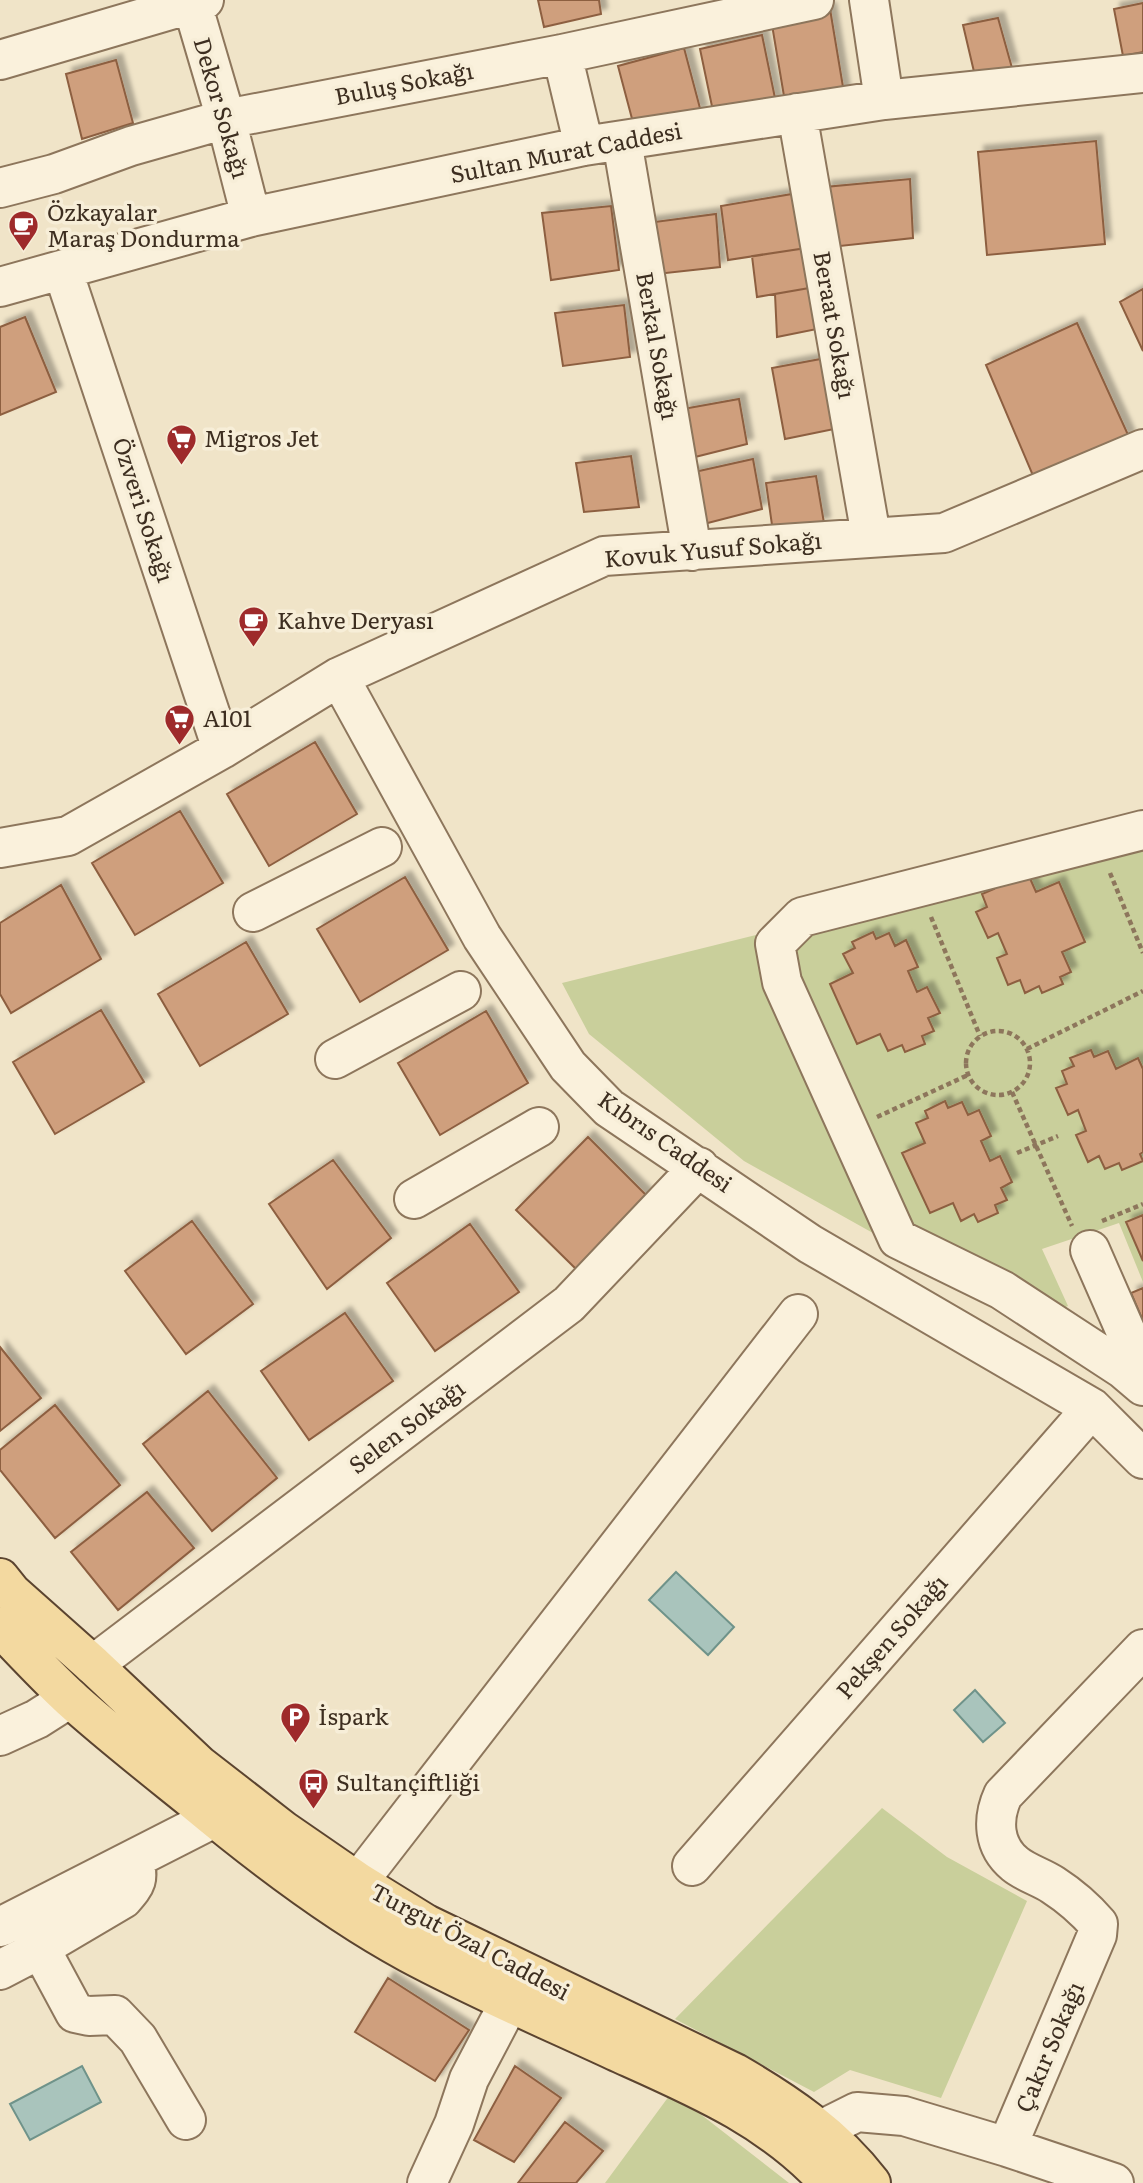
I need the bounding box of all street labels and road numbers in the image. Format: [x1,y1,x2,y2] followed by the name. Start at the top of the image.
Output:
[187,33,259,182] street label: Dekor Sokağı
[331,52,476,112] street label: Buluş Sokağı
[447,112,685,190] street label: Sultan Murat Caddesi
[806,248,866,402] street label: Beraat Sokağı
[629,269,689,423] street label: Berkal Sokağı
[106,433,184,586] street label: Özveri Sokağı
[603,522,823,574] street label: Kovuk Yusuf Sokağı
[592,1081,741,1200] street label: Kıbrıs Caddesi
[340,1370,471,1481] street label: Selen Sokağı
[827,1566,954,1705] street label: Pekşen Sokağı
[365,1873,577,2007] street label: Turgut Özal Caddesi
[1005,1975,1091,2117] street label: Çakır Sokağı

